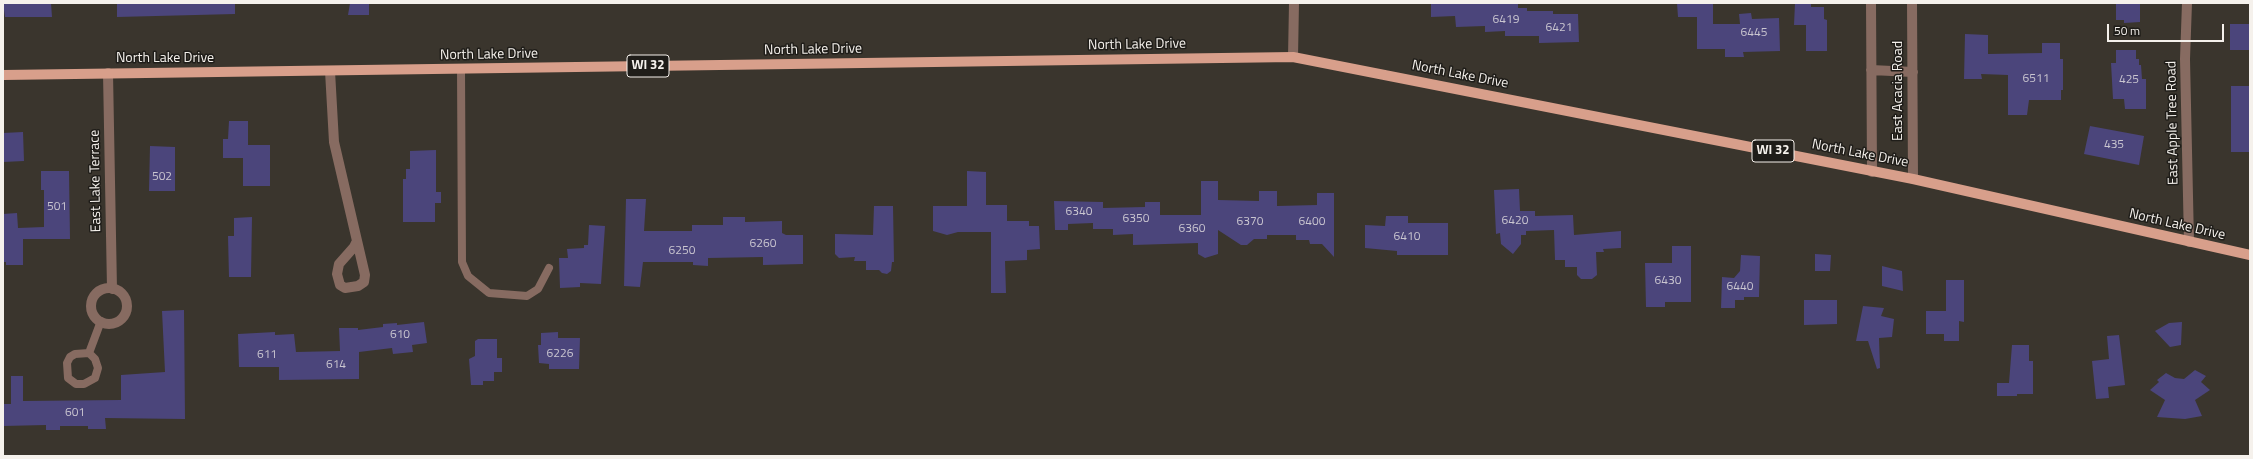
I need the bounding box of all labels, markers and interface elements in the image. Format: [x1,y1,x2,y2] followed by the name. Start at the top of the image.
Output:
[1493,13,1519,27] house number: 6419
[2109,16,2226,42] scale bar
[1546,21,1572,35] house number: 6421
[2114,21,2140,40] text: 50 m
[1741,26,1767,40] house number: 6445
[1088,36,1186,54] street label: North Lake Drive
[764,41,862,59] street label: North Lake Drive
[1891,41,1907,141] street label: East Acacia Road
[440,46,538,64] street label: North Lake Drive
[116,51,214,67] street label: North Lake Drive
[627,55,669,77] road number: WI 32
[1410,57,1510,93] street label: North Lake Drive
[2164,61,2182,185] street label: East Apple Tree Road
[2023,72,2049,86] house number: 6511
[2119,73,2139,87] house number: 425
[87,130,105,232] street label: East Lake Terrace
[1810,136,1910,172] street label: North Lake Drive
[2104,138,2124,152] house number: 435
[1752,140,1794,162] road number: WI 32
[152,170,172,184] house number: 502
[47,200,67,214] house number: 501
[1066,205,1092,219] house number: 6340
[2127,206,2227,244] street label: North Lake Drive
[1123,212,1149,226] house number: 6350
[1502,214,1528,228] house number: 6420
[1237,215,1263,229] house number: 6370
[1299,215,1325,229] house number: 6400
[1179,222,1205,236] house number: 6360
[1394,230,1420,244] house number: 6410
[750,237,776,251] house number: 6260
[669,244,695,258] house number: 6250
[1655,274,1681,288] house number: 6430
[1727,280,1753,294] house number: 6440
[390,328,410,342] house number: 610
[547,347,573,361] house number: 6226
[257,348,277,362] house number: 611
[326,358,346,372] house number: 614
[65,406,85,420] house number: 601

